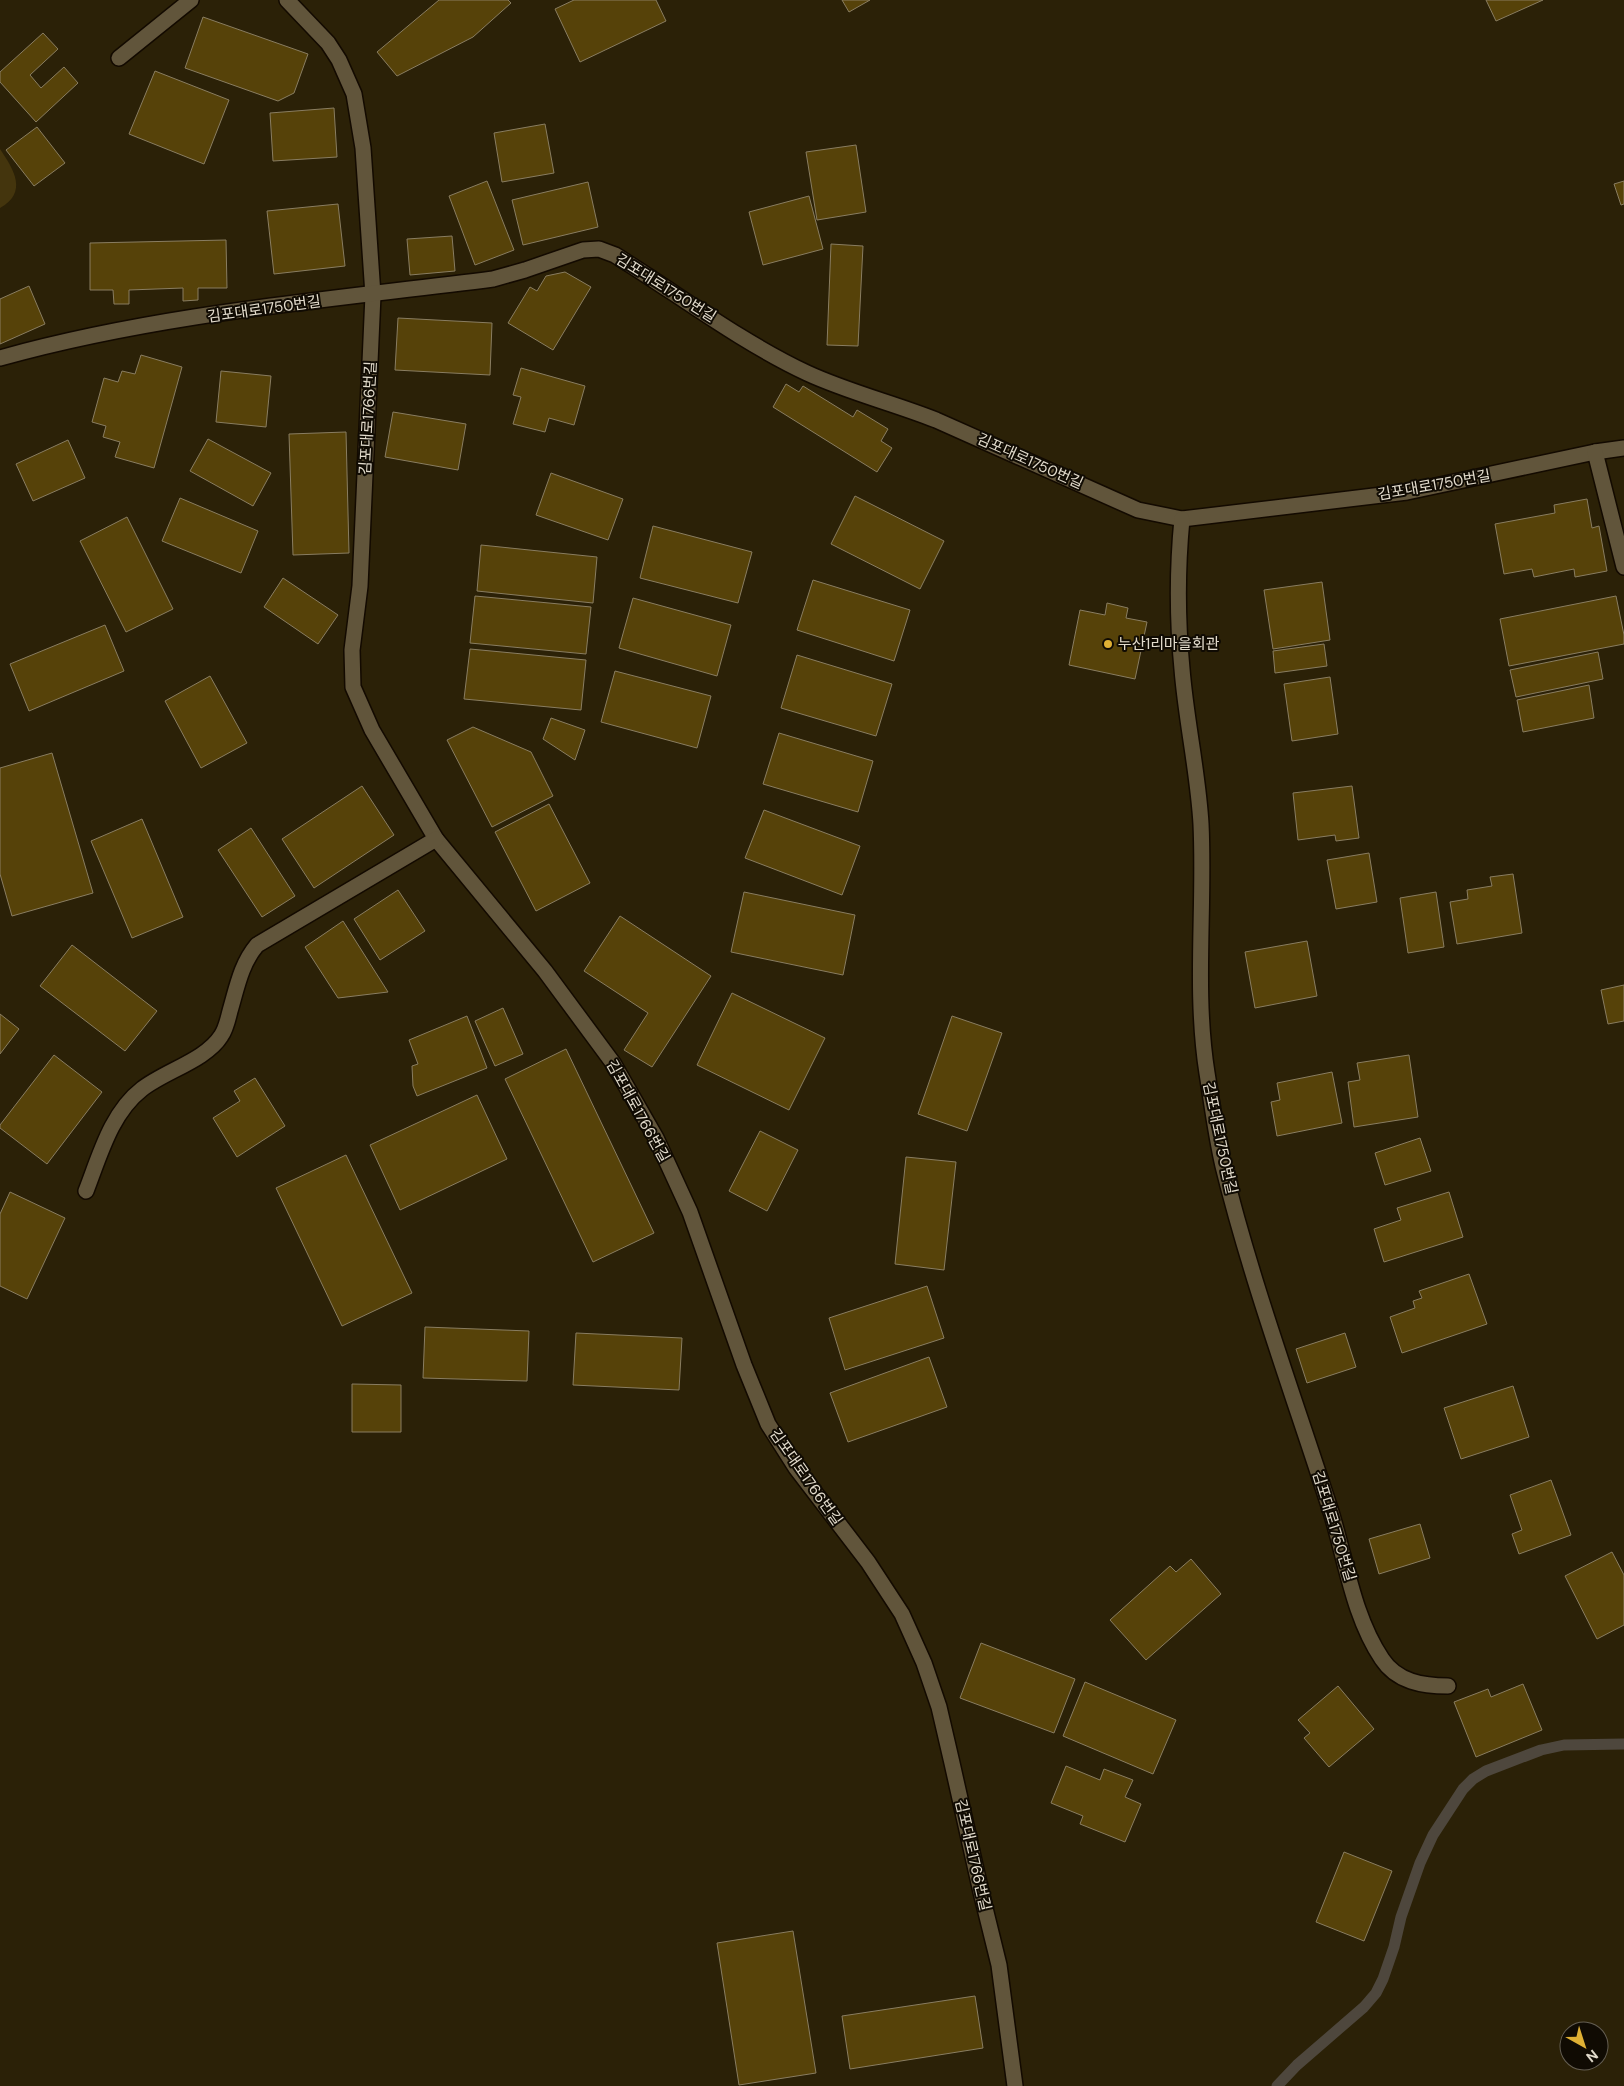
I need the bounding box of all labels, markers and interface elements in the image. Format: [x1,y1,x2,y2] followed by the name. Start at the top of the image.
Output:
[612,249,720,327] street label: 김포대로1750번길
[206,291,322,327] street label: 김포대로1750번길
[355,361,381,475] street label: 김포대로1766번길
[974,429,1086,493] street label: 김포대로1750번길
[1376,465,1492,505] street label: 김포대로1750번길
[1118,634,1219,654] place label: 누산1리마을회관
[1102,638,1114,650] marker: 누산1리마을회관
[602,1056,674,1166] street label: 김포대로1766번길
[1198,1080,1242,1196] street label: 김포대로1750번길
[765,1425,847,1529] street label: 김포대로1766번길
[1308,1468,1360,1584] street label: 김포대로1750번길
[950,1797,996,1913] street label: 김포대로1766번길
[1559,2021,1609,2071] north arrow
[1583,2046,1602,2066] text: N

